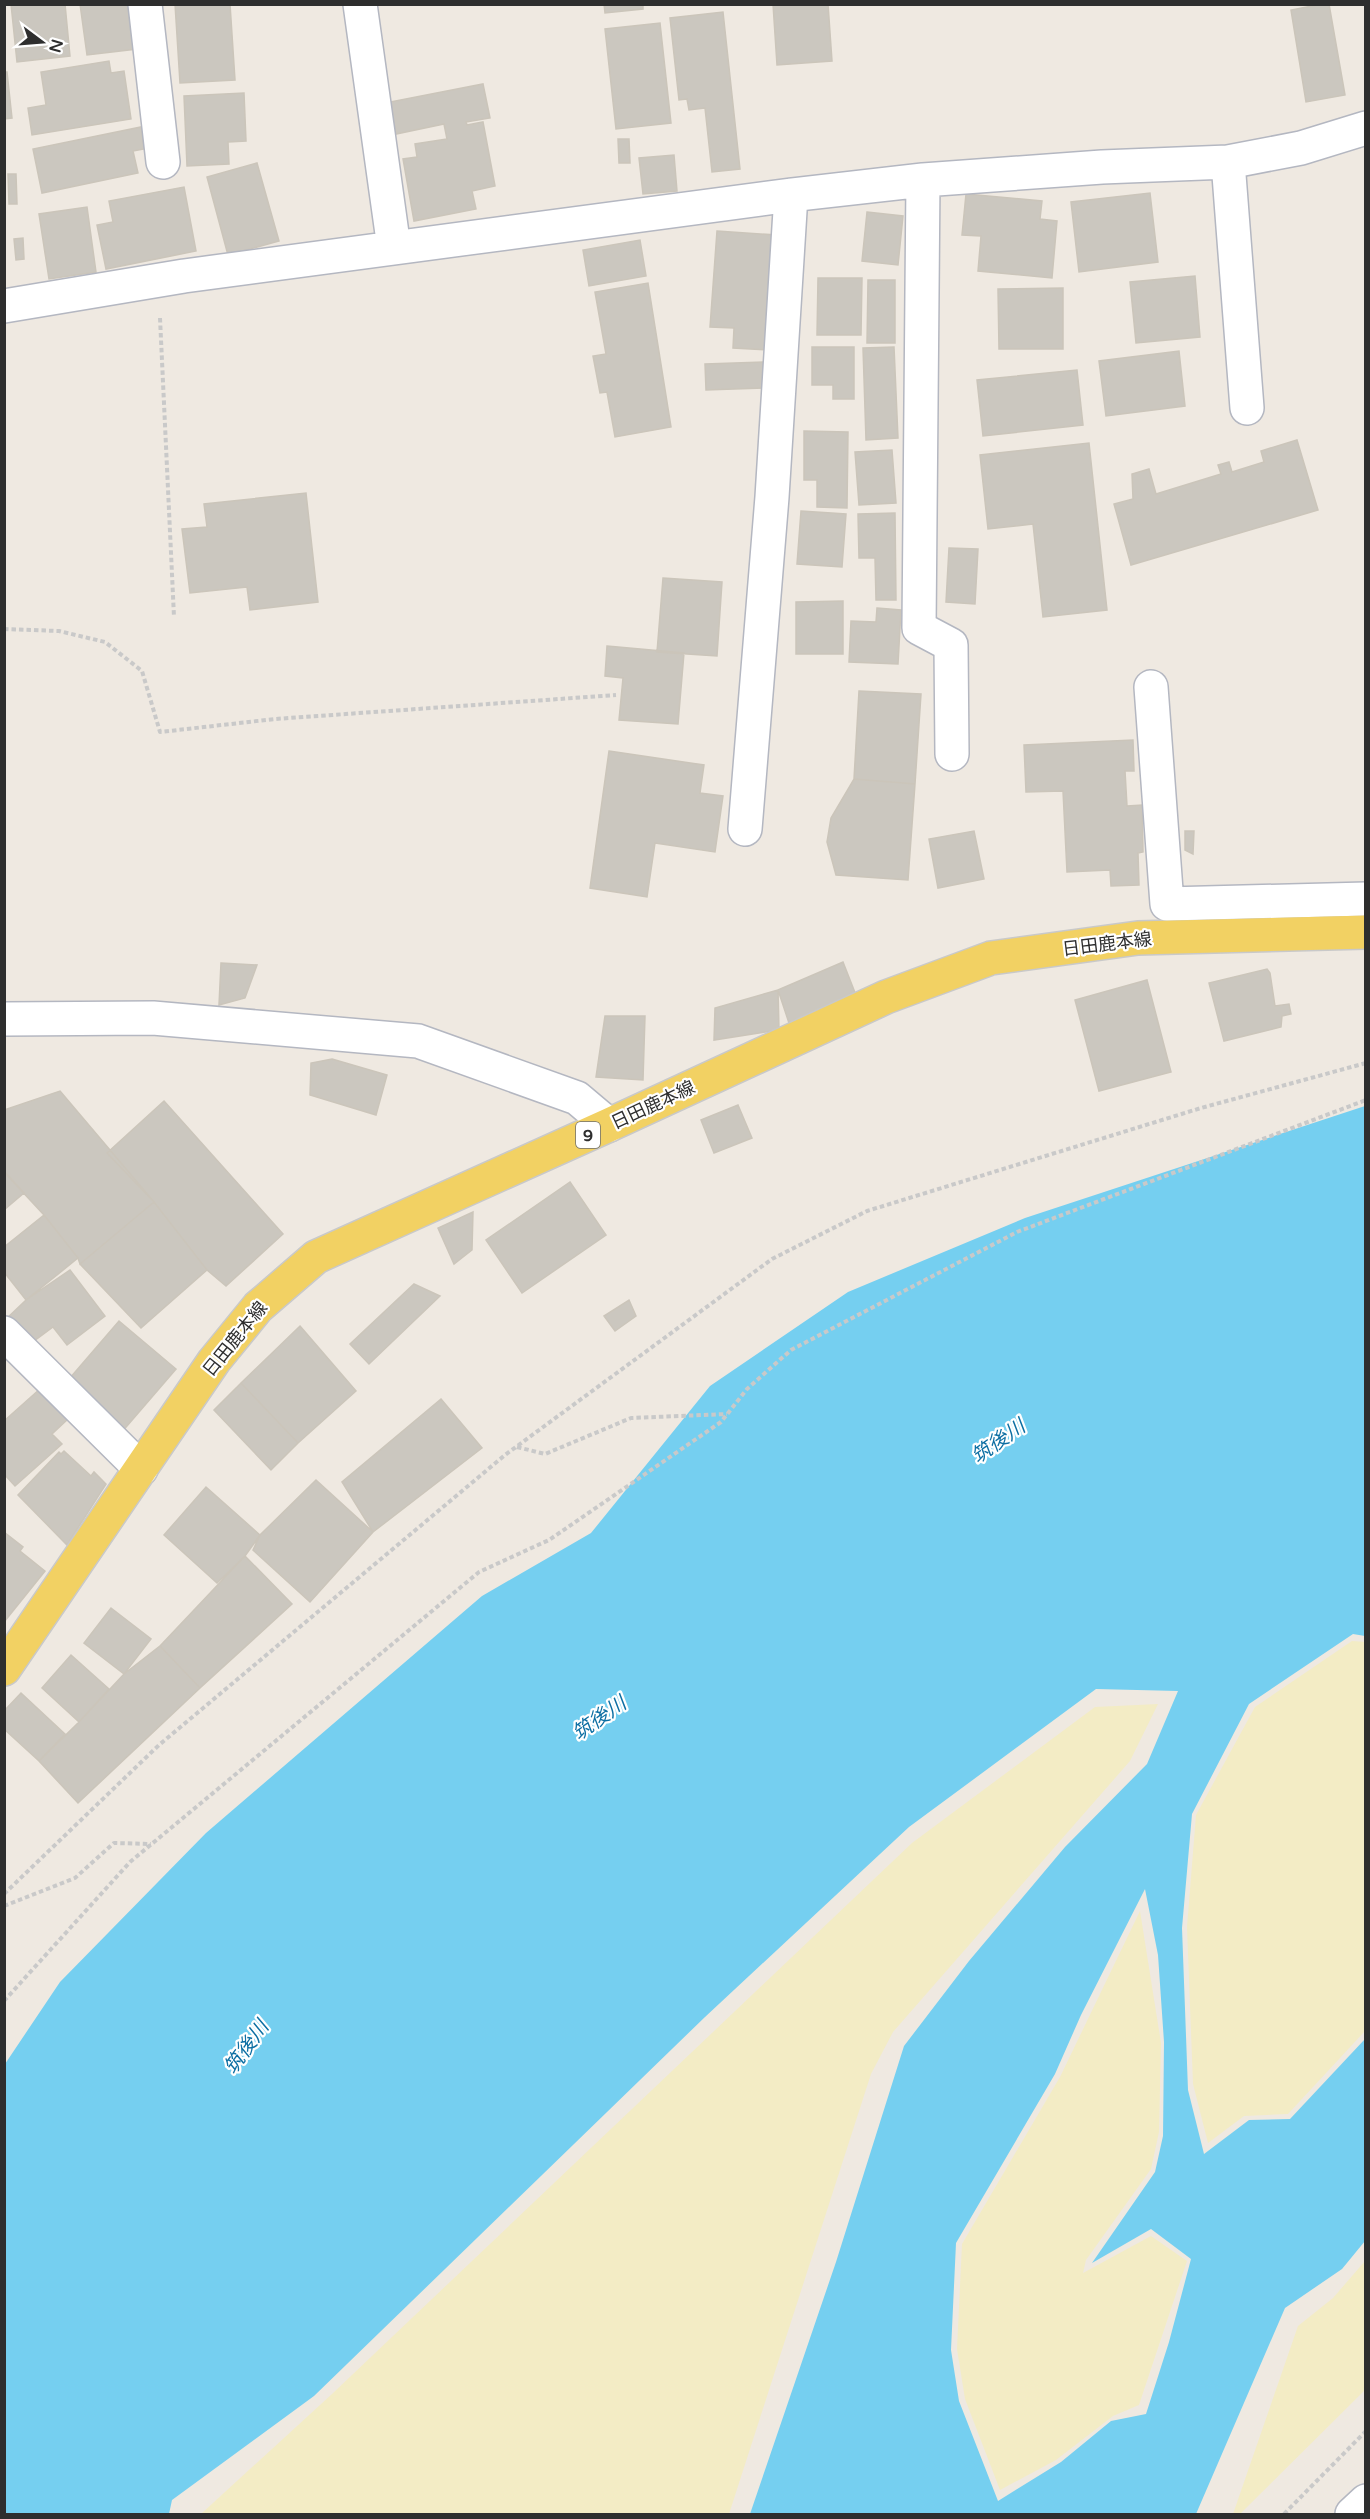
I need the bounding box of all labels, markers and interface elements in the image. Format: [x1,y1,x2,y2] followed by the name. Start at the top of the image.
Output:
[12,12,72,72] north arrow
[44,37,67,55] text: N
[1061,928,1153,960] street label: 日田鹿本線
[608,1076,698,1134] street label: 日田鹿本線
[576,1122,600,1148] road number: 9
[198,1297,272,1381] street label: 日田鹿本線
[967,1414,1032,1469] water label: 筑後川
[568,1691,633,1746] water label: 筑後川
[219,2015,275,2079] water label: 筑後川

